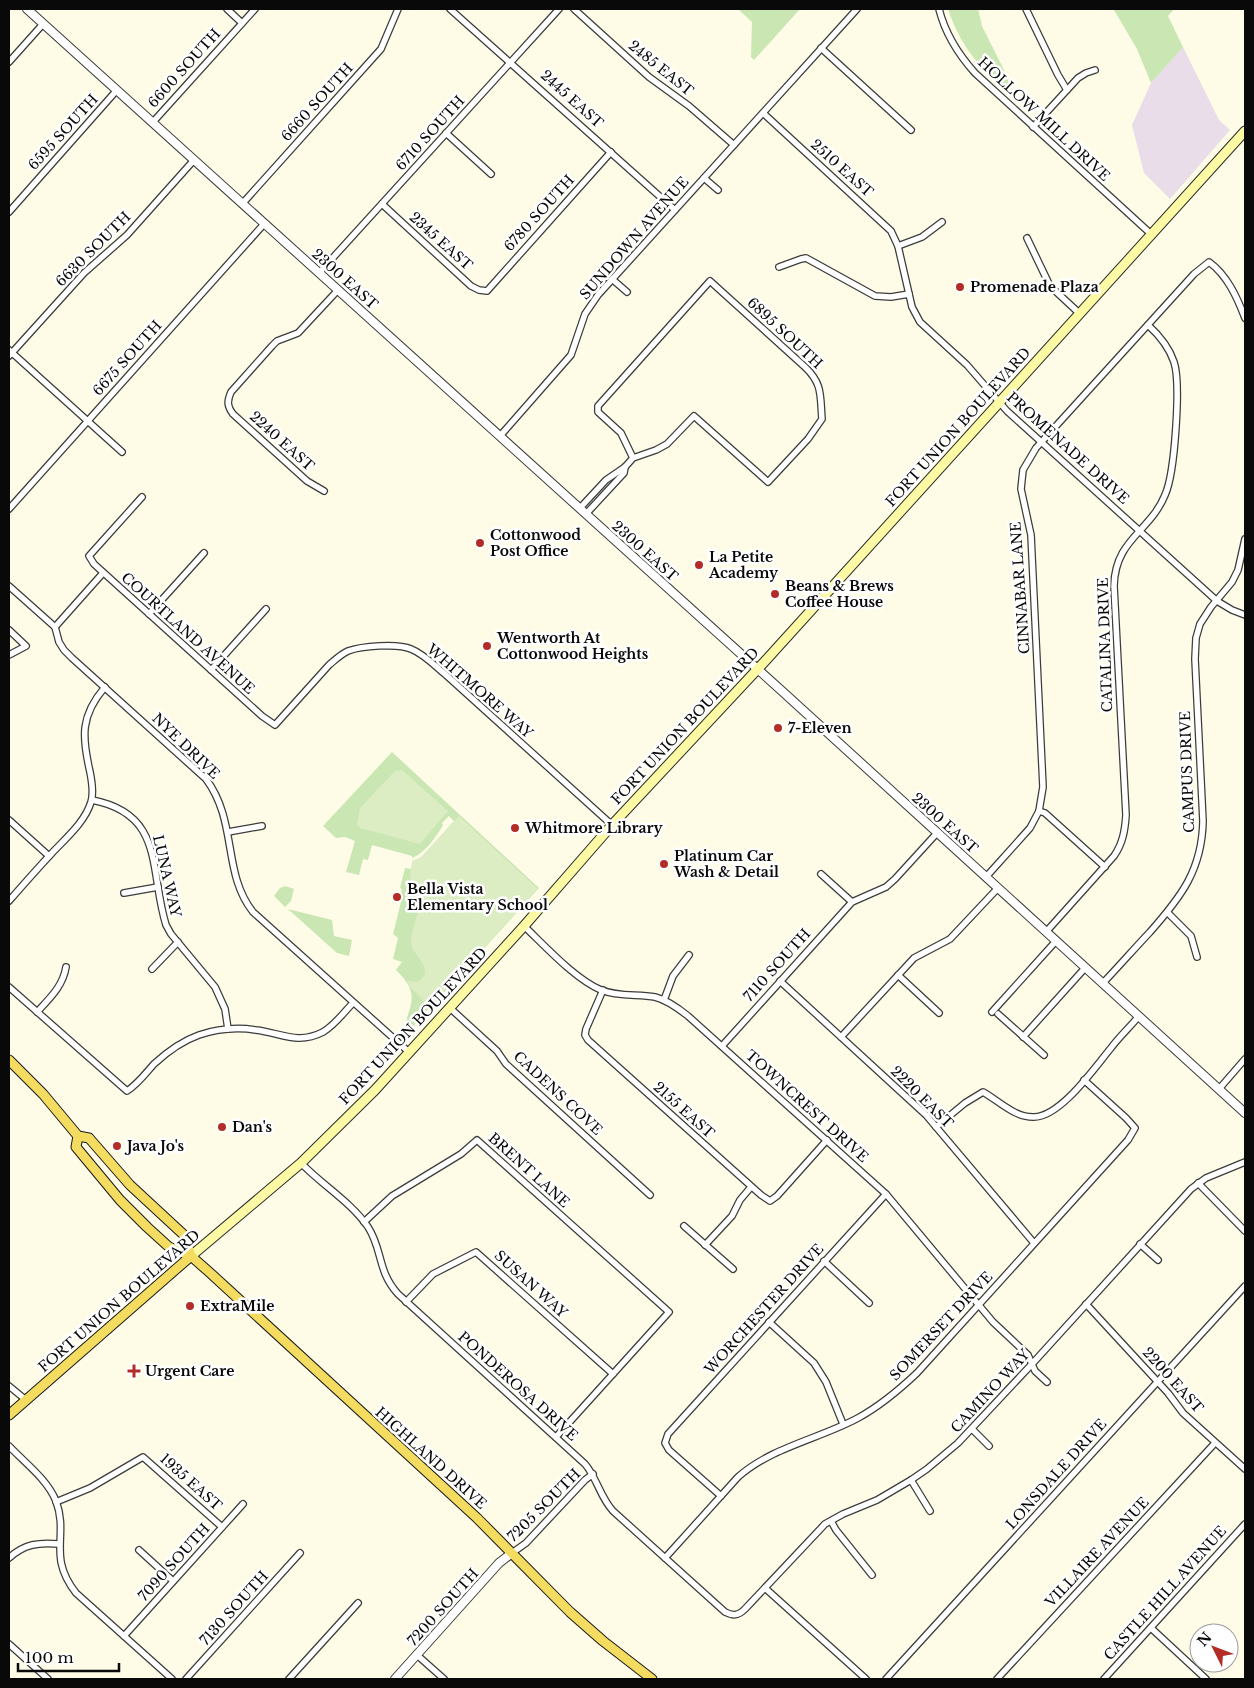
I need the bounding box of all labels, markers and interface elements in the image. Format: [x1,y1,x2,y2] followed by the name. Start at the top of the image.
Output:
[144,25,224,111] street label: 6600 SOUTH
[625,36,697,100] street label: 2485 EAST
[974,53,1114,185] street label: HOLLOW MILL DRIVE
[277,59,357,145] street label: 6660 SOUTH
[537,66,607,132] street label: 2445 EAST
[24,90,102,174] street label: 6595 SOUTH
[392,92,468,174] street label: 6710 SOUTH
[807,135,877,201] street label: 2510 EAST
[500,171,578,255] street label: 6780 SOUTH
[576,173,692,303] street label: SUNDOWN AVENUE
[52,208,134,290] street label: 6630 SOUTH
[406,208,476,274] street label: 2345 EAST
[308,245,382,313] street label: 2300 EAST
[970,278,1099,296] place label: Promenade Plaza
[954,281,966,293] marker: Promenade Plaza
[743,293,827,373] street label: 6895 SOUTH
[88,317,166,399] street label: 6675 SOUTH
[882,344,1034,510] street label: FORT UNION BOULEVARD
[1003,388,1133,508] street label: PROMENADE DRIVE
[246,407,318,475] street label: 2240 EAST
[608,517,682,585] street label: 2300 EAST
[1006,521,1034,655] street label: CINNABAR LANE
[490,526,581,560] place label: Cottonwood Post Office
[474,537,486,549] marker: Cottonwood Post Office
[708,548,779,582] place label: La Petite Academy
[693,559,705,571] marker: La Petite Academy
[118,568,258,698] street label: COURTLAND AVENUE
[785,577,894,611] place label: Beans & Brews Coffee House
[1094,577,1116,713] street label: CATALINA DRIVE
[769,588,781,600] marker: Beans & Brews Coffee House
[496,629,649,663] place label: Wentworth At Cottonwood Heights
[422,639,537,742] street label: WHITMORE WAY
[481,640,493,652] marker: Wentworth At Cottonwood Heights
[607,644,763,808] street label: FORT UNION BOULEVARD
[148,709,224,783] street label: NYE DRIVE
[1176,711,1198,833] street label: CAMPUS DRIVE
[788,719,852,737] place label: 7-Eleven
[772,722,784,734] marker: 7-Eleven
[908,789,982,857] street label: 2300 EAST
[524,819,664,837] place label: Whitmore Library
[509,822,521,834] marker: Whitmore Library
[149,833,185,919] street label: LUNA WAY
[673,847,779,881] place label: Platinum Car Wash & Detail
[658,858,670,870] marker: Platinum Car Wash & Detail
[407,880,548,914] place label: Bella Vista Elementary School
[391,891,403,903] marker: Bella Vista Elementary School
[740,925,814,1005] street label: 7110 SOUTH
[335,944,491,1108] street label: FORT UNION BOULEVARD
[742,1046,872,1166] street label: TOWNCREST DRIVE
[510,1047,606,1139] street label: CADENS COVE
[887,1062,957,1132] street label: 2220 EAST
[650,1078,718,1142] street label: 2155 EAST
[232,1118,272,1136] place label: Dan's
[216,1121,228,1133] marker: Dan's
[485,1129,573,1211] street label: BRENT LANE
[124,1137,184,1155] place label: Java Jo's
[111,1140,123,1152] marker: Java Jo's
[34,1226,204,1376] street label: FORT UNION BOULEVARD
[700,1240,827,1379] street label: WORCHESTER DRIVE
[491,1246,572,1322] street label: SUSAN WAY
[886,1268,996,1384] street label: SOMERSET DRIVE
[200,1297,274,1315] place label: ExtraMile
[184,1300,196,1312] marker: ExtraMile
[454,1327,582,1445] street label: PONDEROSA DRIVE
[1139,1343,1207,1417] street label: 2200 EAST
[947,1345,1034,1437] street label: CAMINO WAY
[145,1362,234,1380] place label: Urgent Care
[127,1364,141,1378] marker: Urgent Care
[372,1403,490,1513] street label: HIGHLAND DRIVE
[1002,1415,1110,1533] street label: LONSDALE DRIVE
[156,1450,226,1514] street label: 1935 EAST
[504,1465,584,1545] street label: 7205 SOUTH
[1041,1493,1153,1612] street label: VILLAIRE AVENUE
[134,1519,214,1605] street label: 7090 SOUTH
[1100,1522,1230,1664] street label: CASTLE HILL AVENUE
[404,1565,483,1649] street label: 7200 SOUTH
[196,1567,272,1649] street label: 7130 SOUTH
[1189,1623,1239,1673] north arrow
[18,1640,119,1672] scale bar
[25,1648,74,1667] text: 100 m

